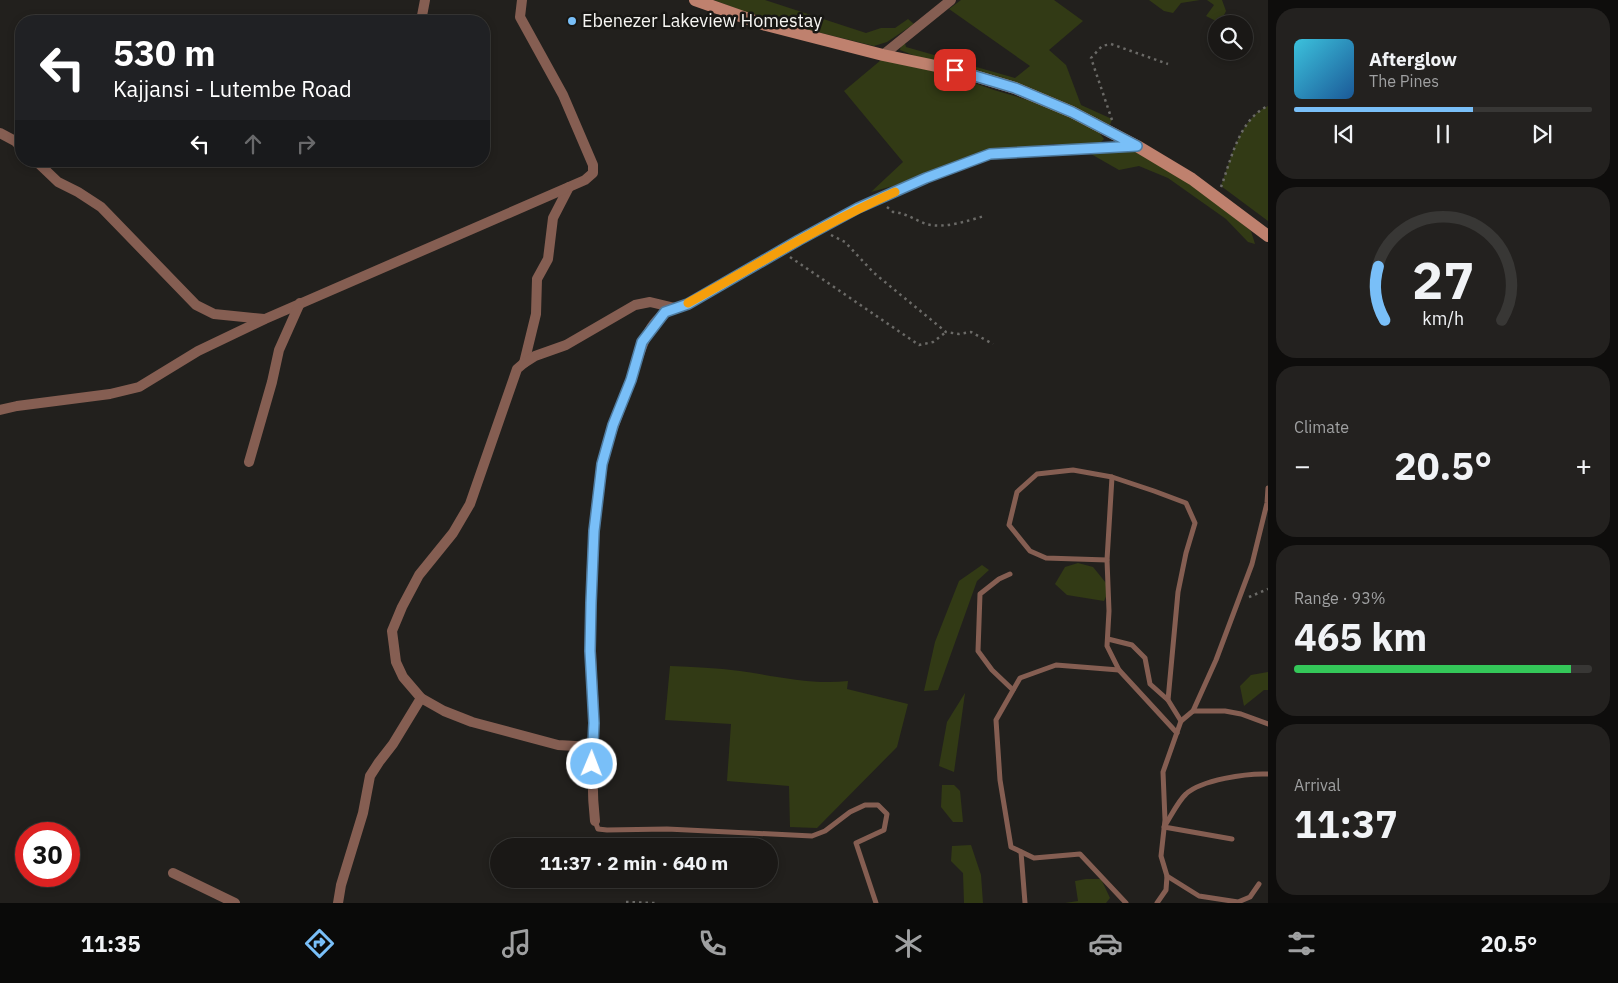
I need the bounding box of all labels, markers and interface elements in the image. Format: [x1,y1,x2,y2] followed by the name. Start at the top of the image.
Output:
[582,9,822,32] place label: Ebenezer Lakeview Homestay
[566,15,578,27] marker: Ebenezer Lakeview Homestay
[1208,15,1253,60] map controls
[1208,15,1253,60] button: search
[113,30,216,76] text: 530 m
[30,35,95,100] icon: left
[1369,47,1457,71] text: Afterglow
[934,49,976,91] pin
[941,56,969,84] icon: arrive
[1369,71,1439,91] text: The Pines
[113,74,352,103] text: Kajjansi - Lutembe Road
[1330,120,1358,148] icon: previous
[1429,120,1457,148] icon: pause
[1528,120,1556,148] icon: next
[186,130,214,158] icon: left
[239,130,267,158] icon: ahead
[292,130,320,158] icon: right
[1412,246,1474,313] text: 27
[1422,307,1464,330] text: km/h
[1294,417,1349,437] text: Climate
[1394,441,1492,490] text: 20.5°
[1294,447,1311,484] text: −
[1575,447,1592,484] text: +
[1294,588,1386,608] text: Range · 93%
[1294,612,1427,661] text: 465 km
[565,737,617,789] position arrow
[1294,775,1341,795] text: Arrival
[1294,799,1398,848] text: 11:37
[15,822,80,887] speed limit sign: 30
[540,851,728,875] text: 11:37 · 2 min · 640 m
[302,926,337,961] icon: directions
[499,926,534,961] icon: music
[695,926,730,961] icon: phone
[891,926,926,961] icon: climate
[1088,926,1123,961] icon: car
[1284,926,1319,961] icon: filters
[81,929,141,958] text: 11:35
[1480,929,1537,958] text: 20.5°

